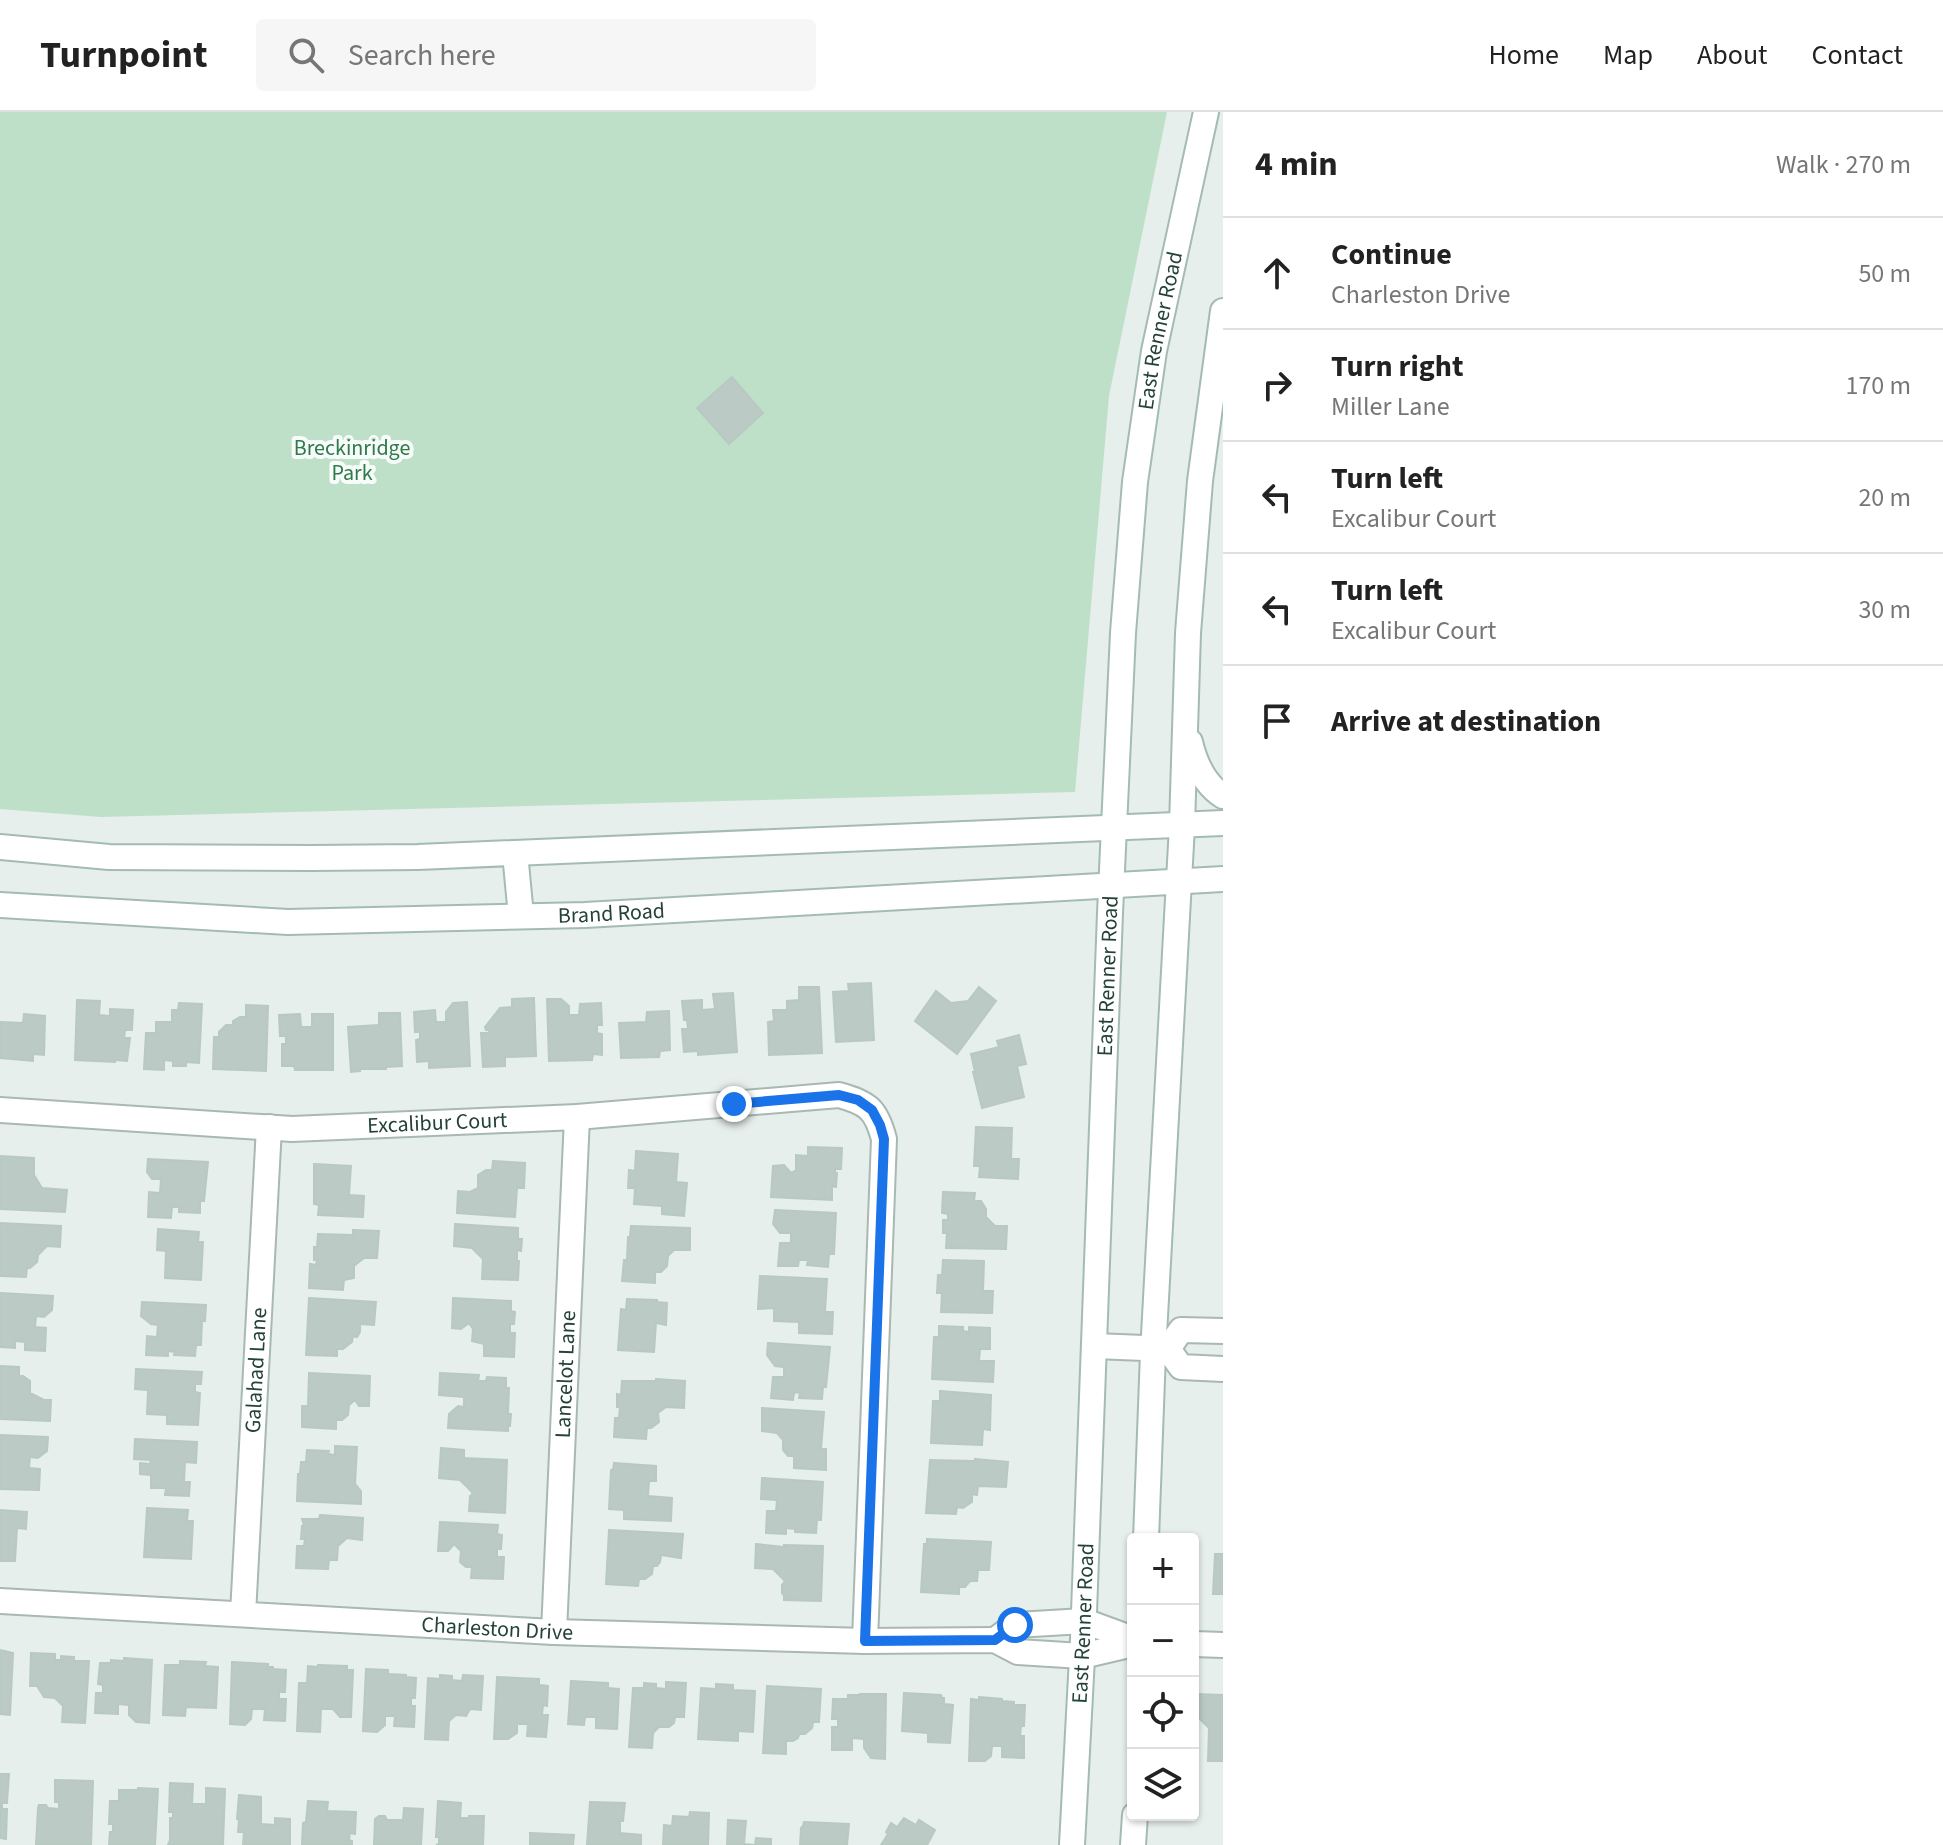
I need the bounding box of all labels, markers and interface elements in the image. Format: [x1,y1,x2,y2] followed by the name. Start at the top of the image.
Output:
[256,19,816,91] search box
[40,28,208,82] text: Turnpoint
[284,33,328,77] icon: search
[348,34,496,77] text: Search here
[1488,35,1559,75] text: Home
[1603,35,1653,75] text: Map
[1697,35,1768,75] text: About
[1812,35,1903,75] text: Contact
[1255,140,1338,189] text: 4 min
[1776,146,1911,183] text: Walk · 270 m
[1331,233,1452,276] text: Continue
[1130,248,1191,412] street label: East Renner Road
[1255,251,1299,295] icon: ahead
[1858,255,1911,292] text: 50 m
[1331,276,1510,313] text: Charleston Drive
[1331,345,1463,388] text: Turn right
[1255,363,1299,407] icon: right
[1845,367,1911,404] text: 170 m
[1331,388,1450,425] text: Miller Lane
[294,432,410,489] park label: Breckinridge Park
[1331,457,1443,500] text: Turn left
[1255,475,1299,519] icon: left
[1858,479,1911,516] text: 20 m
[1331,500,1496,537] text: Excalibur Court
[1331,569,1443,612] text: Turn left
[1255,587,1299,631] icon: left
[1858,591,1911,628] text: 30 m
[1331,612,1496,649] text: Excalibur Court
[1255,699,1299,743] icon: arrive
[1331,700,1601,743] text: Arrive at destination
[558,895,666,932] street label: Brand Road
[1089,895,1127,1057] street label: East Renner Road
[716,1086,752,1122] route end
[367,1104,508,1142] street label: Excalibur Court
[237,1307,275,1434] street label: Galahad Lane
[547,1309,584,1439] street label: Lancelot Lane
[1127,1533,1199,1821] map controls
[1127,1533,1199,1605] button: +
[1064,1542,1103,1704] street label: East Renner Road
[1127,1605,1199,1677] button: −
[997,1607,1033,1643] route start
[421,1609,574,1649] street label: Charleston Drive
[1127,1677,1199,1749] button: locate
[1127,1749,1199,1821] button: layers

